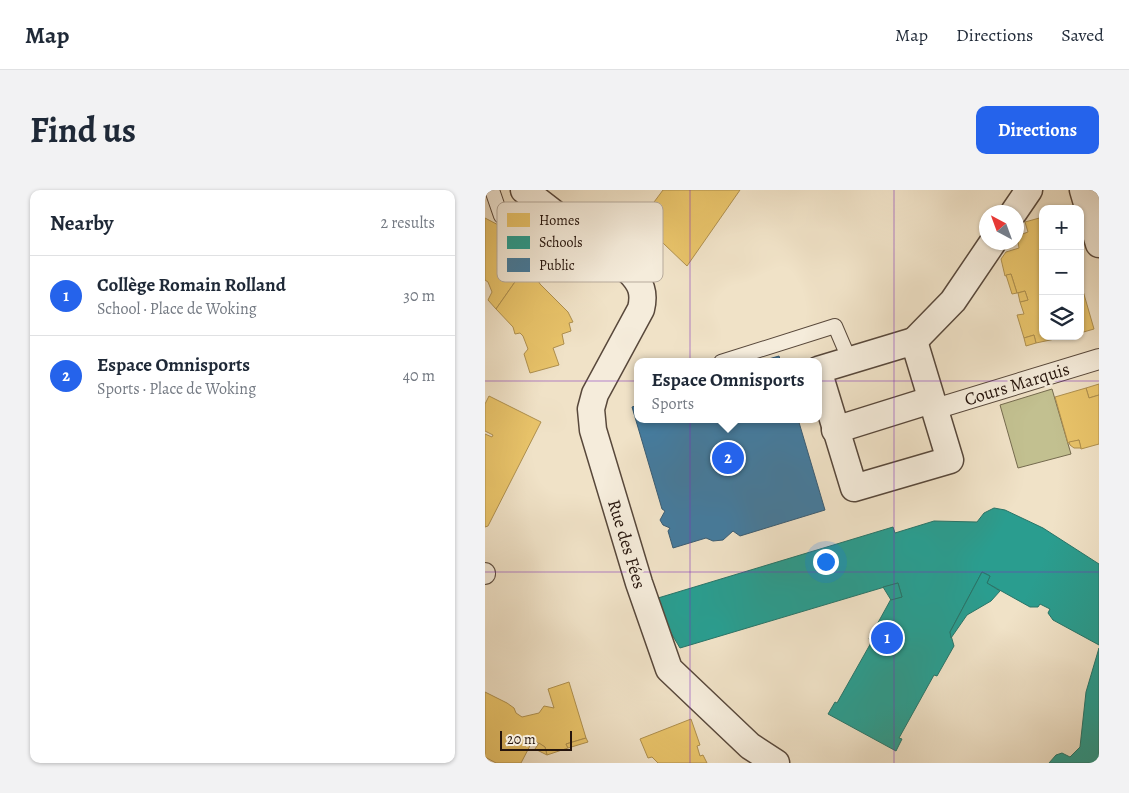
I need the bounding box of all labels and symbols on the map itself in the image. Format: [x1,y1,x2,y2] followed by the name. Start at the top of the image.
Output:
[497,202,663,282] legend
[979,205,1024,250] north arrow
[539,211,580,230] text: Homes
[539,233,583,252] text: Schools
[539,256,575,275] text: Public
[961,357,1073,411] street label: Cours Marquis
[712,439,744,477] pin: 2
[602,496,652,592] street label: Rue des Fées
[813,549,839,575] your location
[871,619,903,657] pin: 1
[500,728,573,751] scale bar

